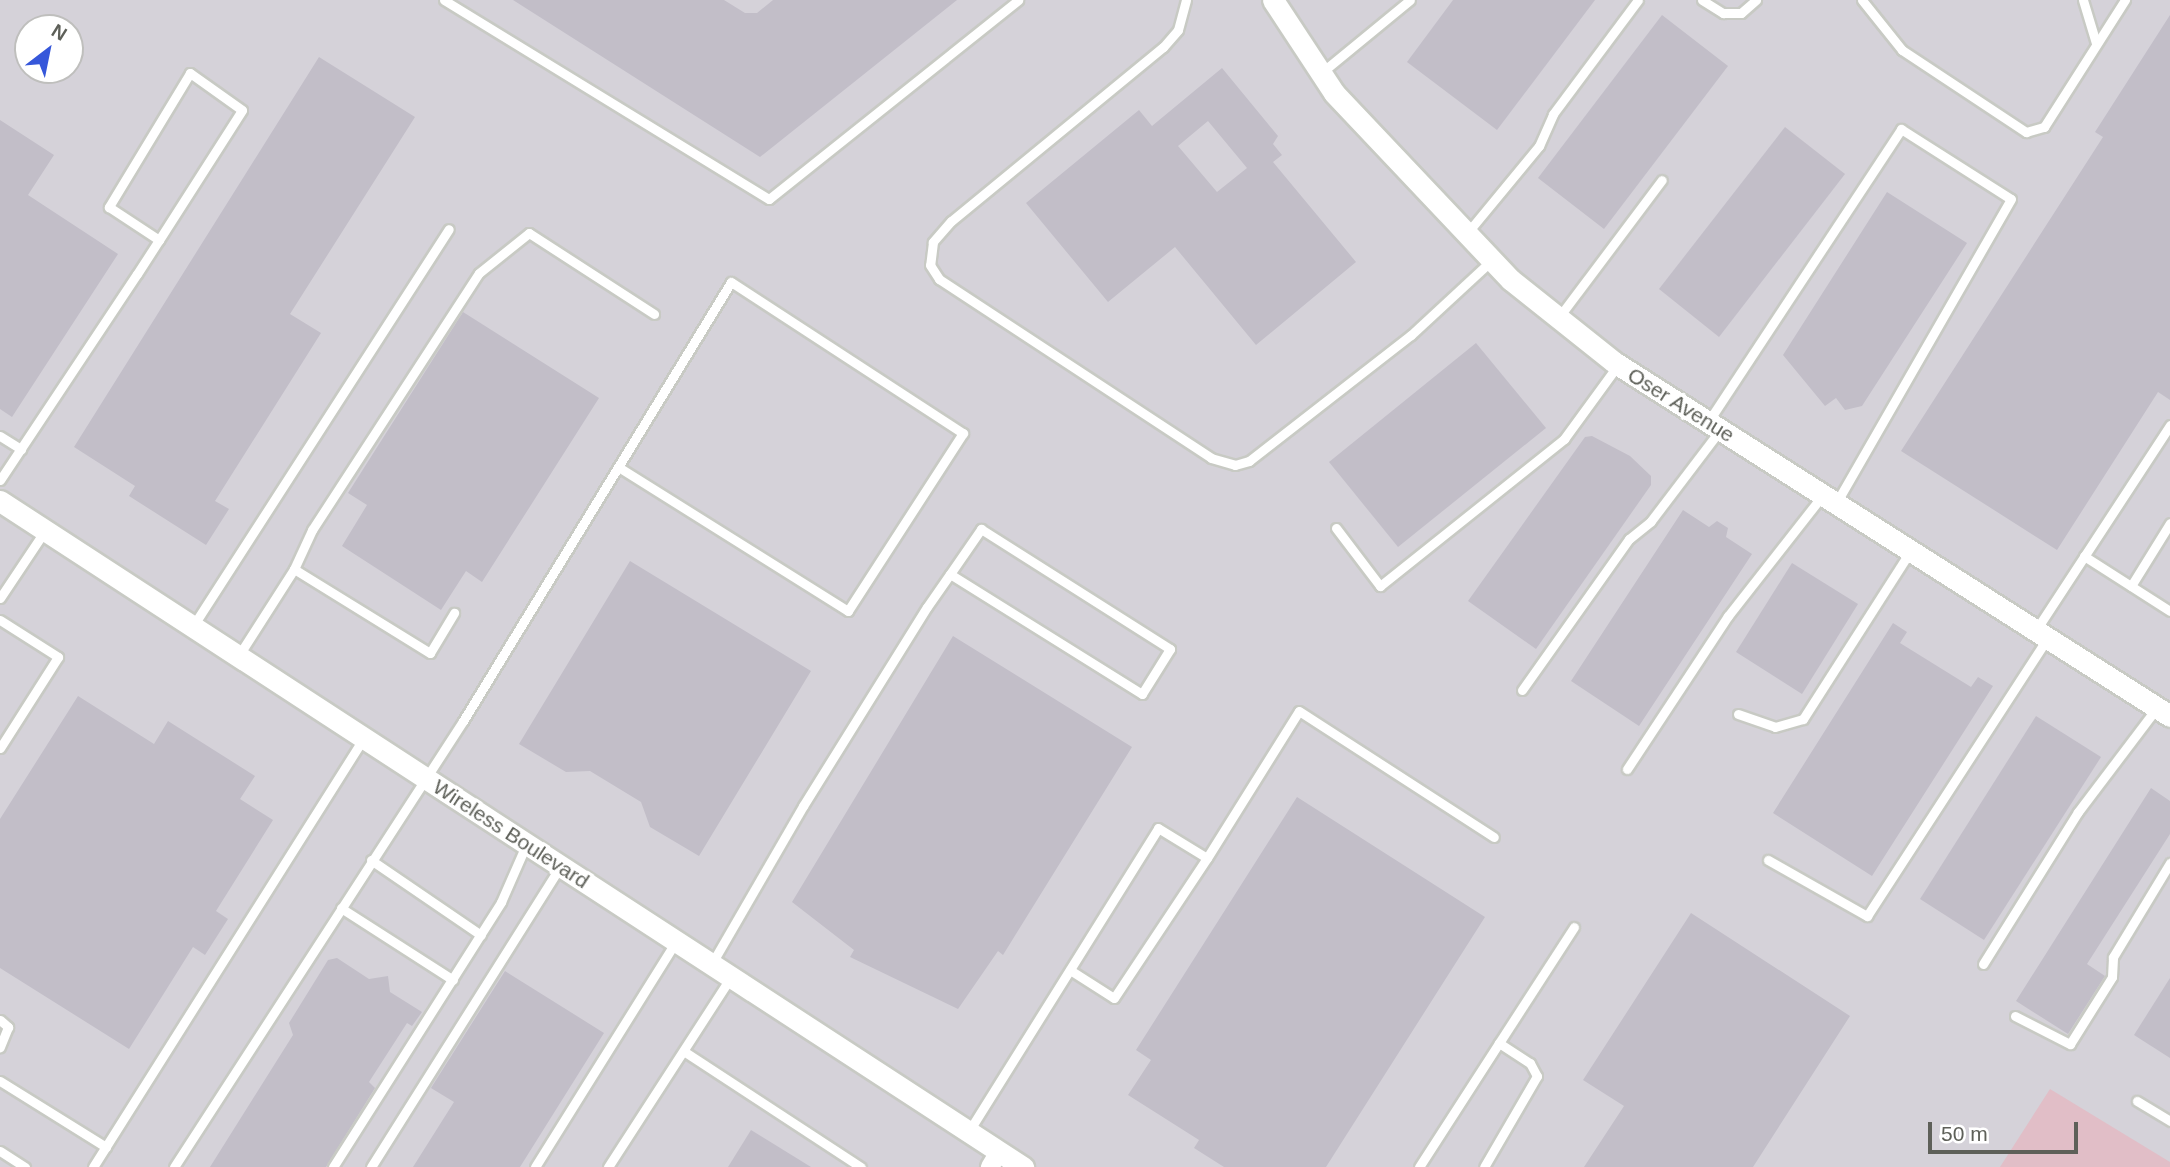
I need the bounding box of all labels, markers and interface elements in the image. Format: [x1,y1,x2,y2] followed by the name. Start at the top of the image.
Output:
[14,14,84,84] north arrow
[48,20,71,45] text: N
[1623,362,1739,448] street label: Oser Avenue
[428,774,594,894] street label: Wireless Boulevard
[1932,1108,2082,1152] scale bar
[1941,1122,1988,1145] text: 50 m

